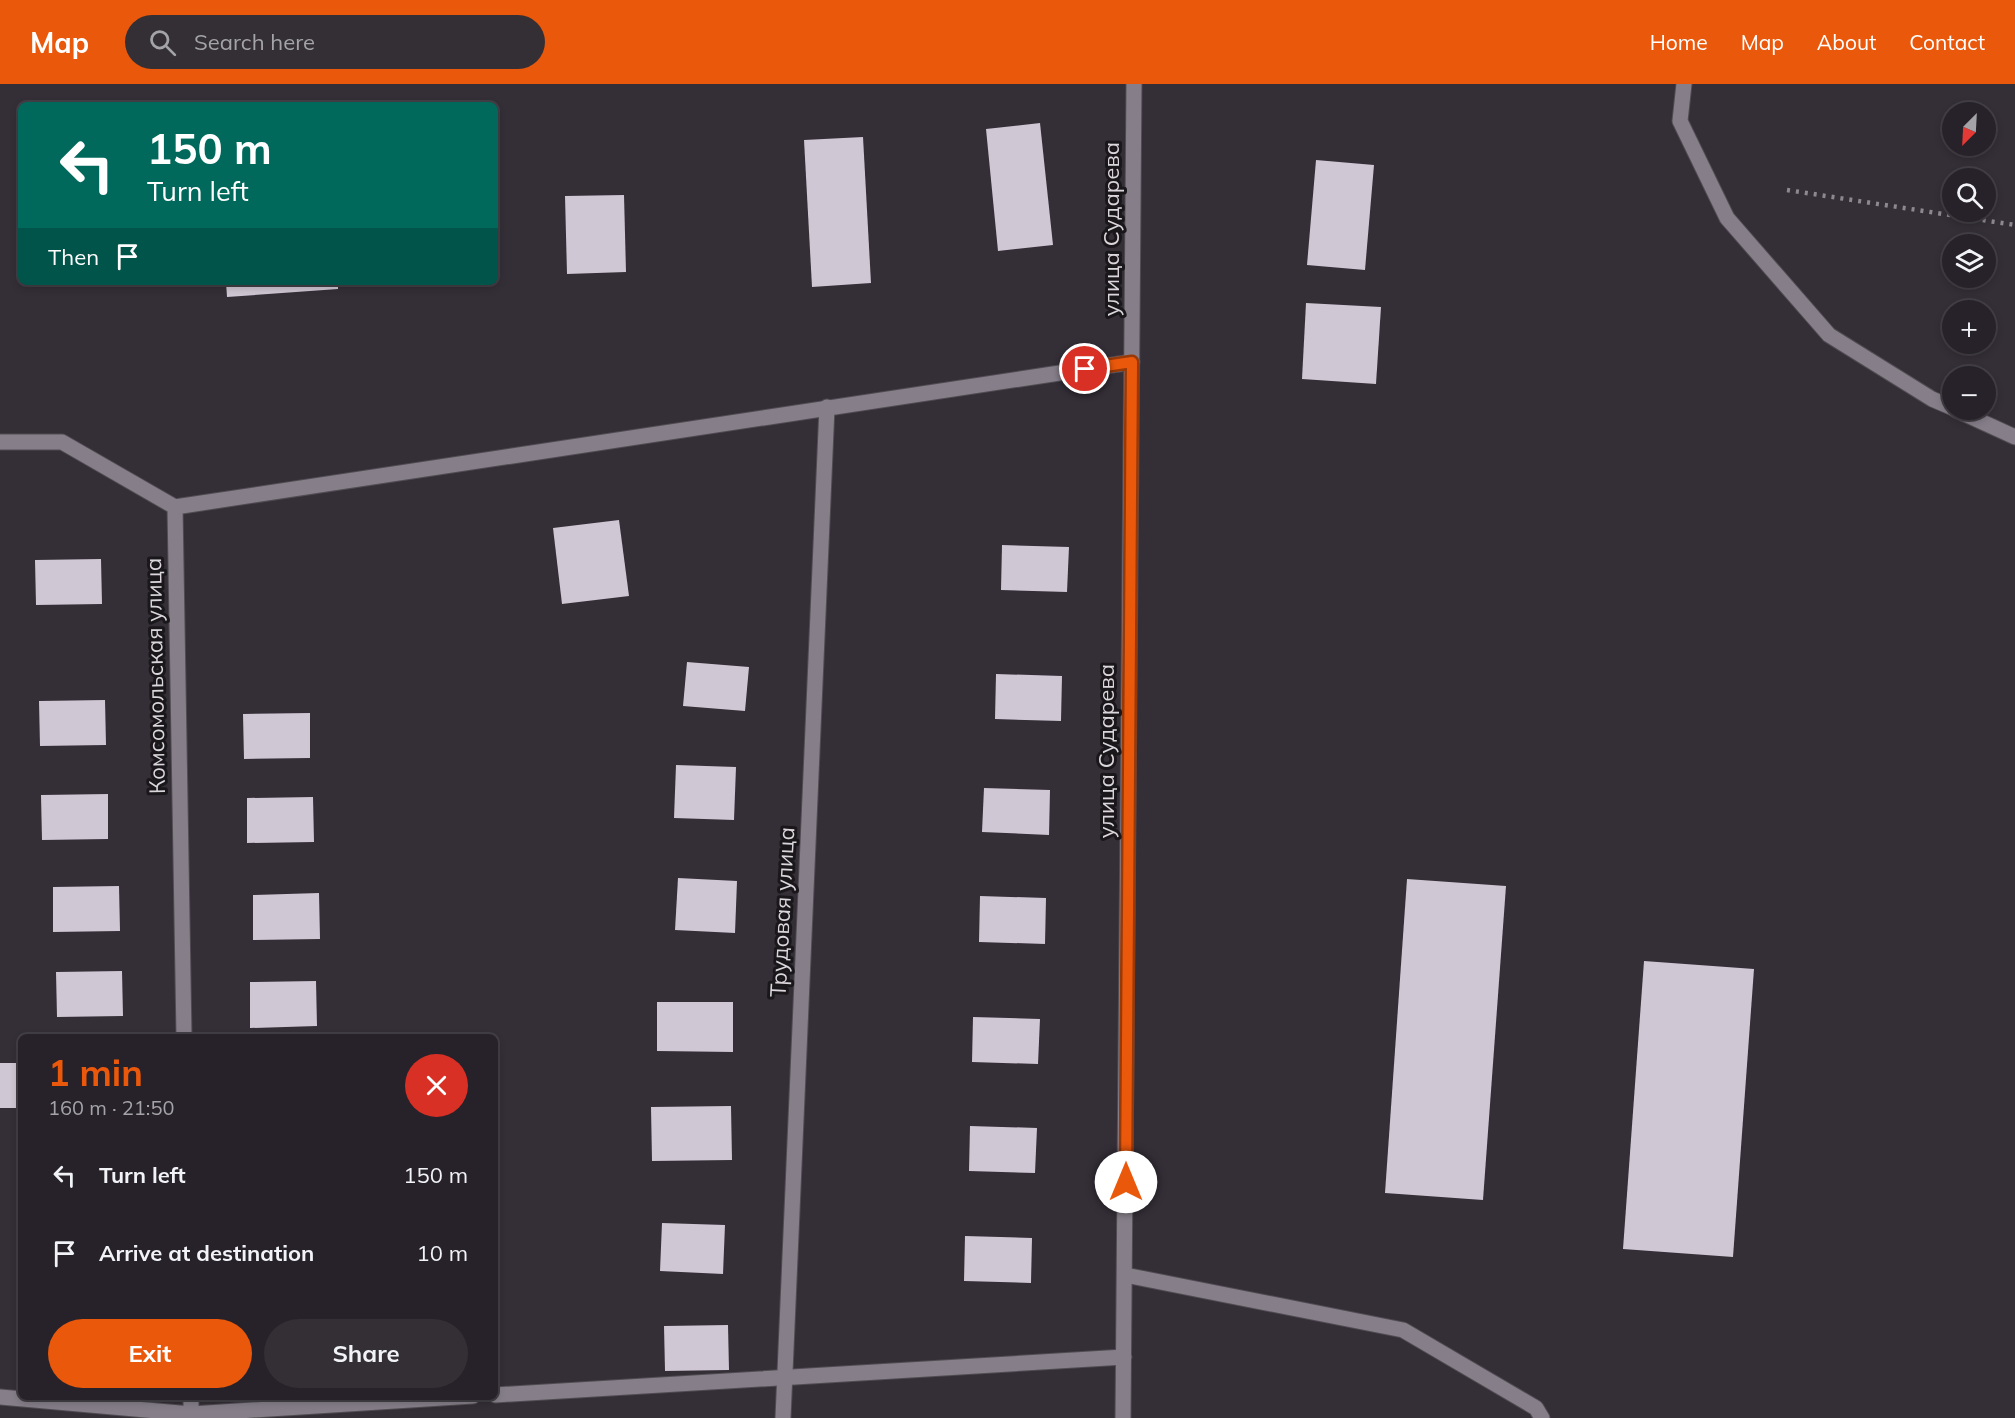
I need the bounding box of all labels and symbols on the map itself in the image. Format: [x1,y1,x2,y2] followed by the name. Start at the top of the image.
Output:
[1942,102,1996,156] north arrow
[1097,142,1125,316] street label: улица Сударева
[1059,343,1110,394] pin
[139,558,171,794] street label: Комсомольская улица
[1092,664,1120,838] street label: улица Сударева
[764,826,800,998] street label: Трудовая улица
[1094,1150,1158,1214] position arrow

